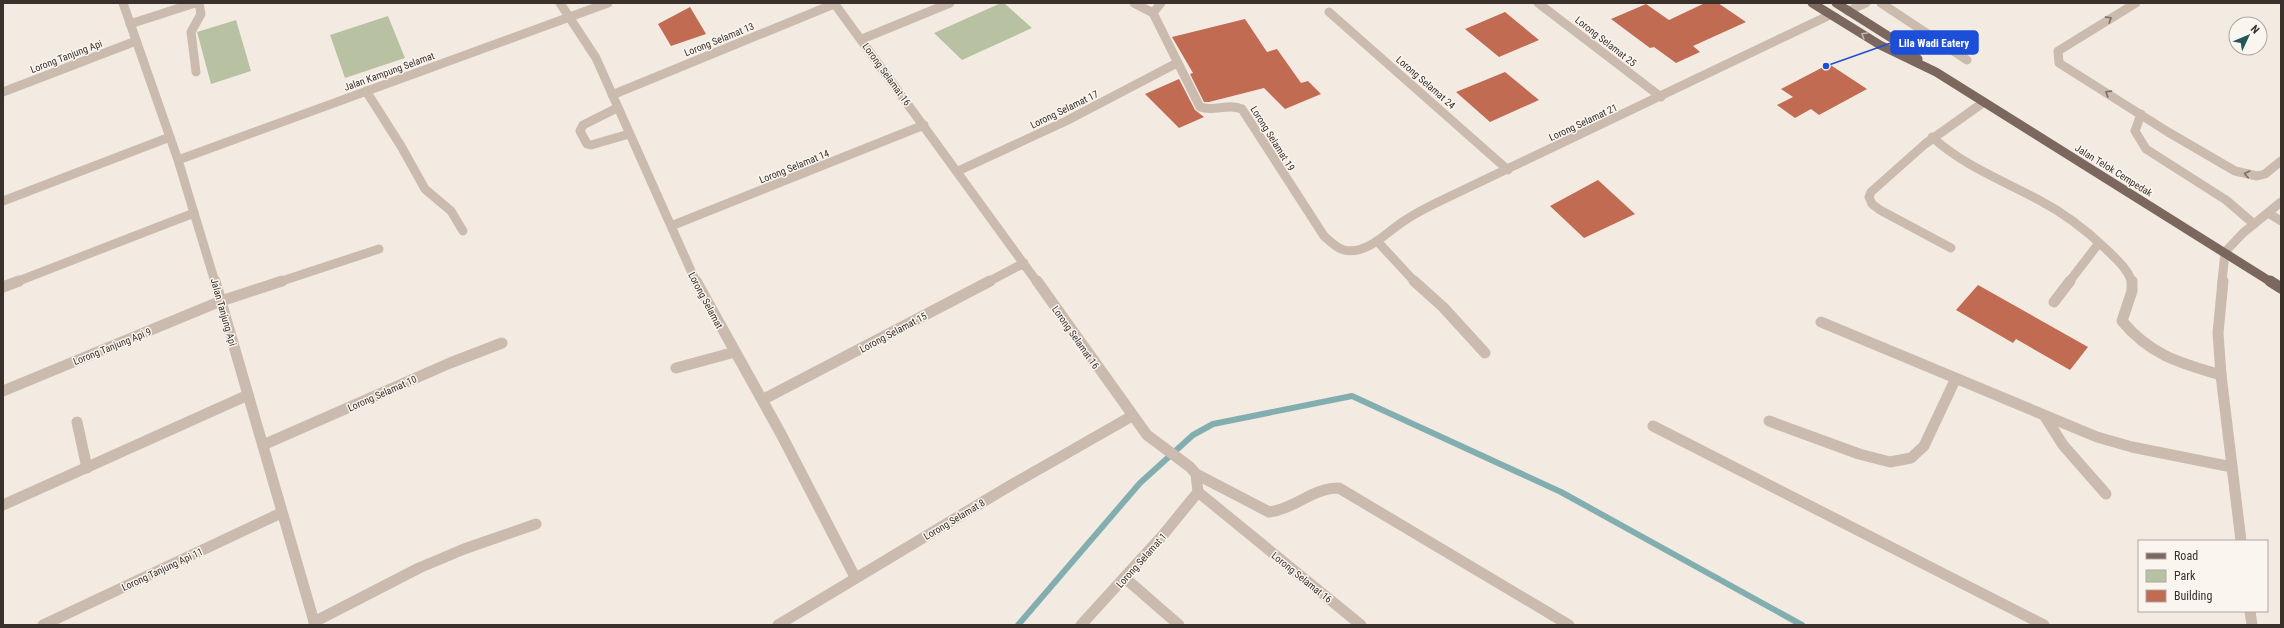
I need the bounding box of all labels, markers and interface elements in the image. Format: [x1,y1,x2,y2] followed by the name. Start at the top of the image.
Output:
[1573,14,1638,69] street label: Lorong Selamat 25
[2228,16,2268,56] north arrow
[2105,17,2112,24] one-way arrow
[683,20,756,58] street label: Lorong Selamat 13
[2248,22,2262,37] text: N
[1891,31,1978,54] callout: Lila Wadi Eatery
[1861,33,1868,40] one-way arrow
[1899,37,1969,50] text: Lila Wadi Eatery
[29,38,104,75] street label: Lorong Tanjung Api
[860,41,913,108] street label: Lorong Selamat 16
[342,50,436,93] street label: Jalan Kampung Selamat
[1394,54,1457,111] street label: Lorong Selamat 24
[1028,88,1100,131] street label: Lorong Selamat 17
[2105,91,2112,98] one-way arrow
[1547,102,1619,143] street label: Lorong Selamat 21
[1248,104,1297,173] street label: Lorong Selamat 19
[2073,142,2155,199] street label: Jalan Telok Cempedak
[758,147,831,185] street label: Lorong Selamat 14
[2244,170,2250,178] one-way arrow
[686,270,725,330] street label: Lorong Selamat
[209,277,238,347] street label: Jalan Tanjung Api
[1050,304,1101,371] street label: Lorong Selamat 16
[858,310,929,355] street label: Lorong Selamat 15
[72,326,153,367] street label: Lorong Tanjung Api 9
[346,373,418,414] street label: Lorong Selamat 10
[922,497,987,542] street label: Lorong Selamat 8
[1114,531,1169,590] street label: Lorong Selamat 1
[2138,540,2268,612] legend
[120,546,205,593] street label: Lorong Tanjung Api 11
[2174,549,2198,563] text: Road
[1269,550,1334,605] street label: Lorong Selamat 16
[2174,569,2196,583] text: Park
[2174,589,2212,603] text: Building

